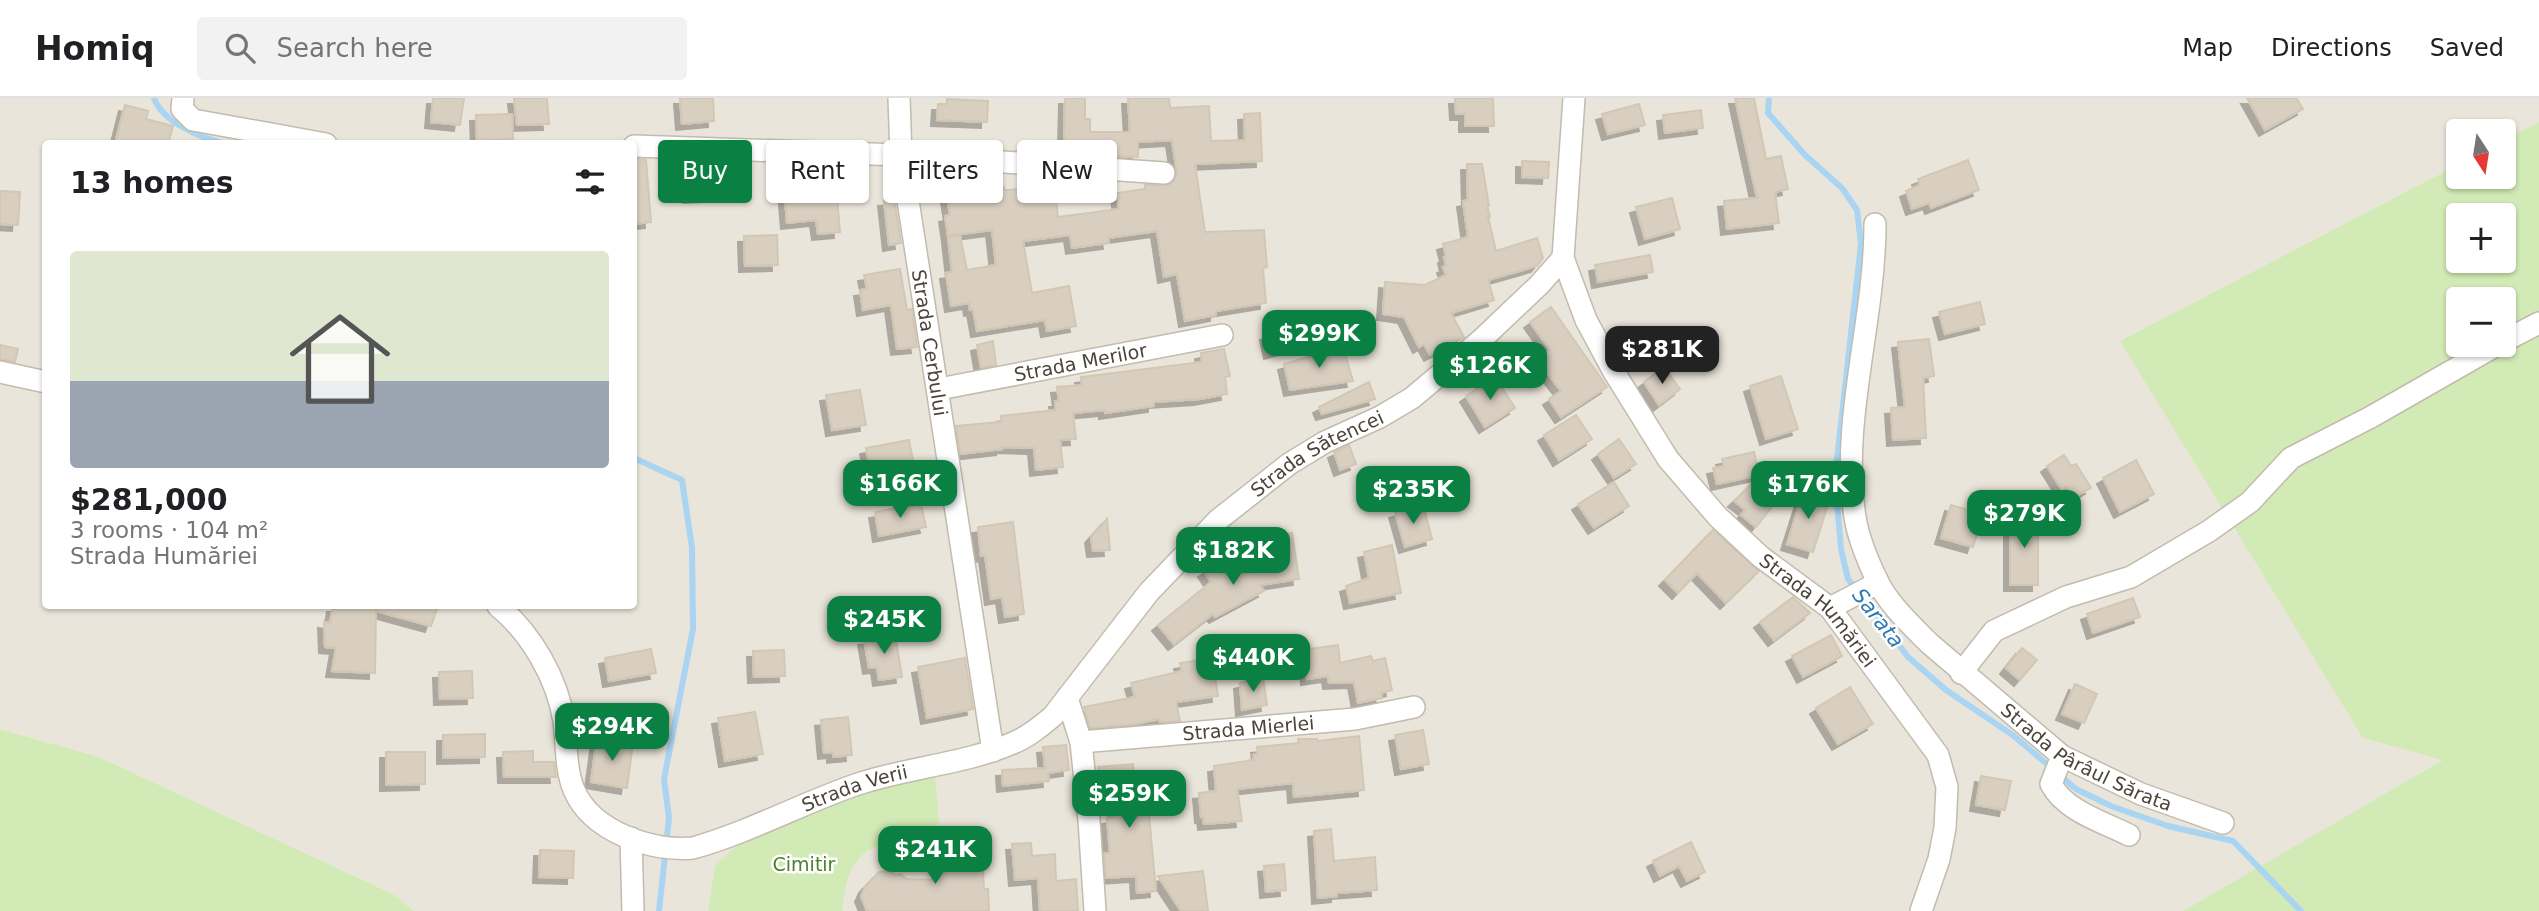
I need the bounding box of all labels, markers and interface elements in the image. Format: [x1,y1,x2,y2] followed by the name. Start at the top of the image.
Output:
[197,17,687,80] search box
[35,29,155,68] text: Homiq
[221,29,259,67] icon: search
[277,33,433,63] text: Search here
[2182,34,2233,62] text: Map
[2271,34,2392,62] text: Directions
[2430,34,2504,62] text: Saved
[2446,119,2516,189] north arrow
[2446,119,2516,357] map controls
[658,140,752,203] chip: Buy
[766,140,869,203] chip: Rent
[883,140,1003,203] chip: Filters
[1017,140,1117,203] chip: New
[571,163,609,201] icon: filters
[70,165,234,200] text: 13 homes
[2446,203,2516,273] button: +
[908,268,952,418] street label: Strada Cerbului
[2446,287,2516,357] button: −
[277,296,403,422] icon: home
[1270,310,1368,370] pin: $299K
[1278,320,1360,346] text: $299K
[1613,327,1711,386] pin: $281K
[1621,336,1703,362] text: $281K
[1012,339,1149,385] street label: Strada Merilor
[1441,342,1539,402] pin: $126K
[1449,352,1531,378] text: $126K
[1246,406,1387,501] street label: Strada Sătencei
[851,460,949,520] pin: $166K
[1759,462,1857,521] pin: $176K
[1364,466,1462,526] pin: $235K
[859,470,941,496] text: $166K
[1767,471,1849,497] text: $176K
[1372,476,1454,502] text: $235K
[70,482,228,517] text: $281,000
[1975,490,2073,550] pin: $279K
[1983,500,2065,526] text: $279K
[70,517,268,543] text: 3 rooms · 104 m²
[1184,528,1282,587] pin: $182K
[1192,537,1274,563] text: $182K
[70,543,258,569] text: Strada Humăriei
[1755,549,1881,671] street label: Strada Humăriei
[1847,583,1909,653] water label: Sarata
[835,596,933,656] pin: $245K
[843,606,925,632] text: $245K
[1204,634,1302,694] pin: $440K
[1212,644,1294,670] text: $440K
[1997,698,2175,815] street label: Strada Pârâul Sărata
[563,704,661,763] pin: $294K
[1182,711,1315,744] street label: Strada Mierlei
[571,713,653,739] text: $294K
[798,760,909,816] street label: Strada Verii
[1080,770,1178,830] pin: $259K
[1088,780,1170,806] text: $259K
[886,826,984,886] pin: $241K
[894,836,976,862] text: $241K
[773,853,836,875] park label: Cimitir

